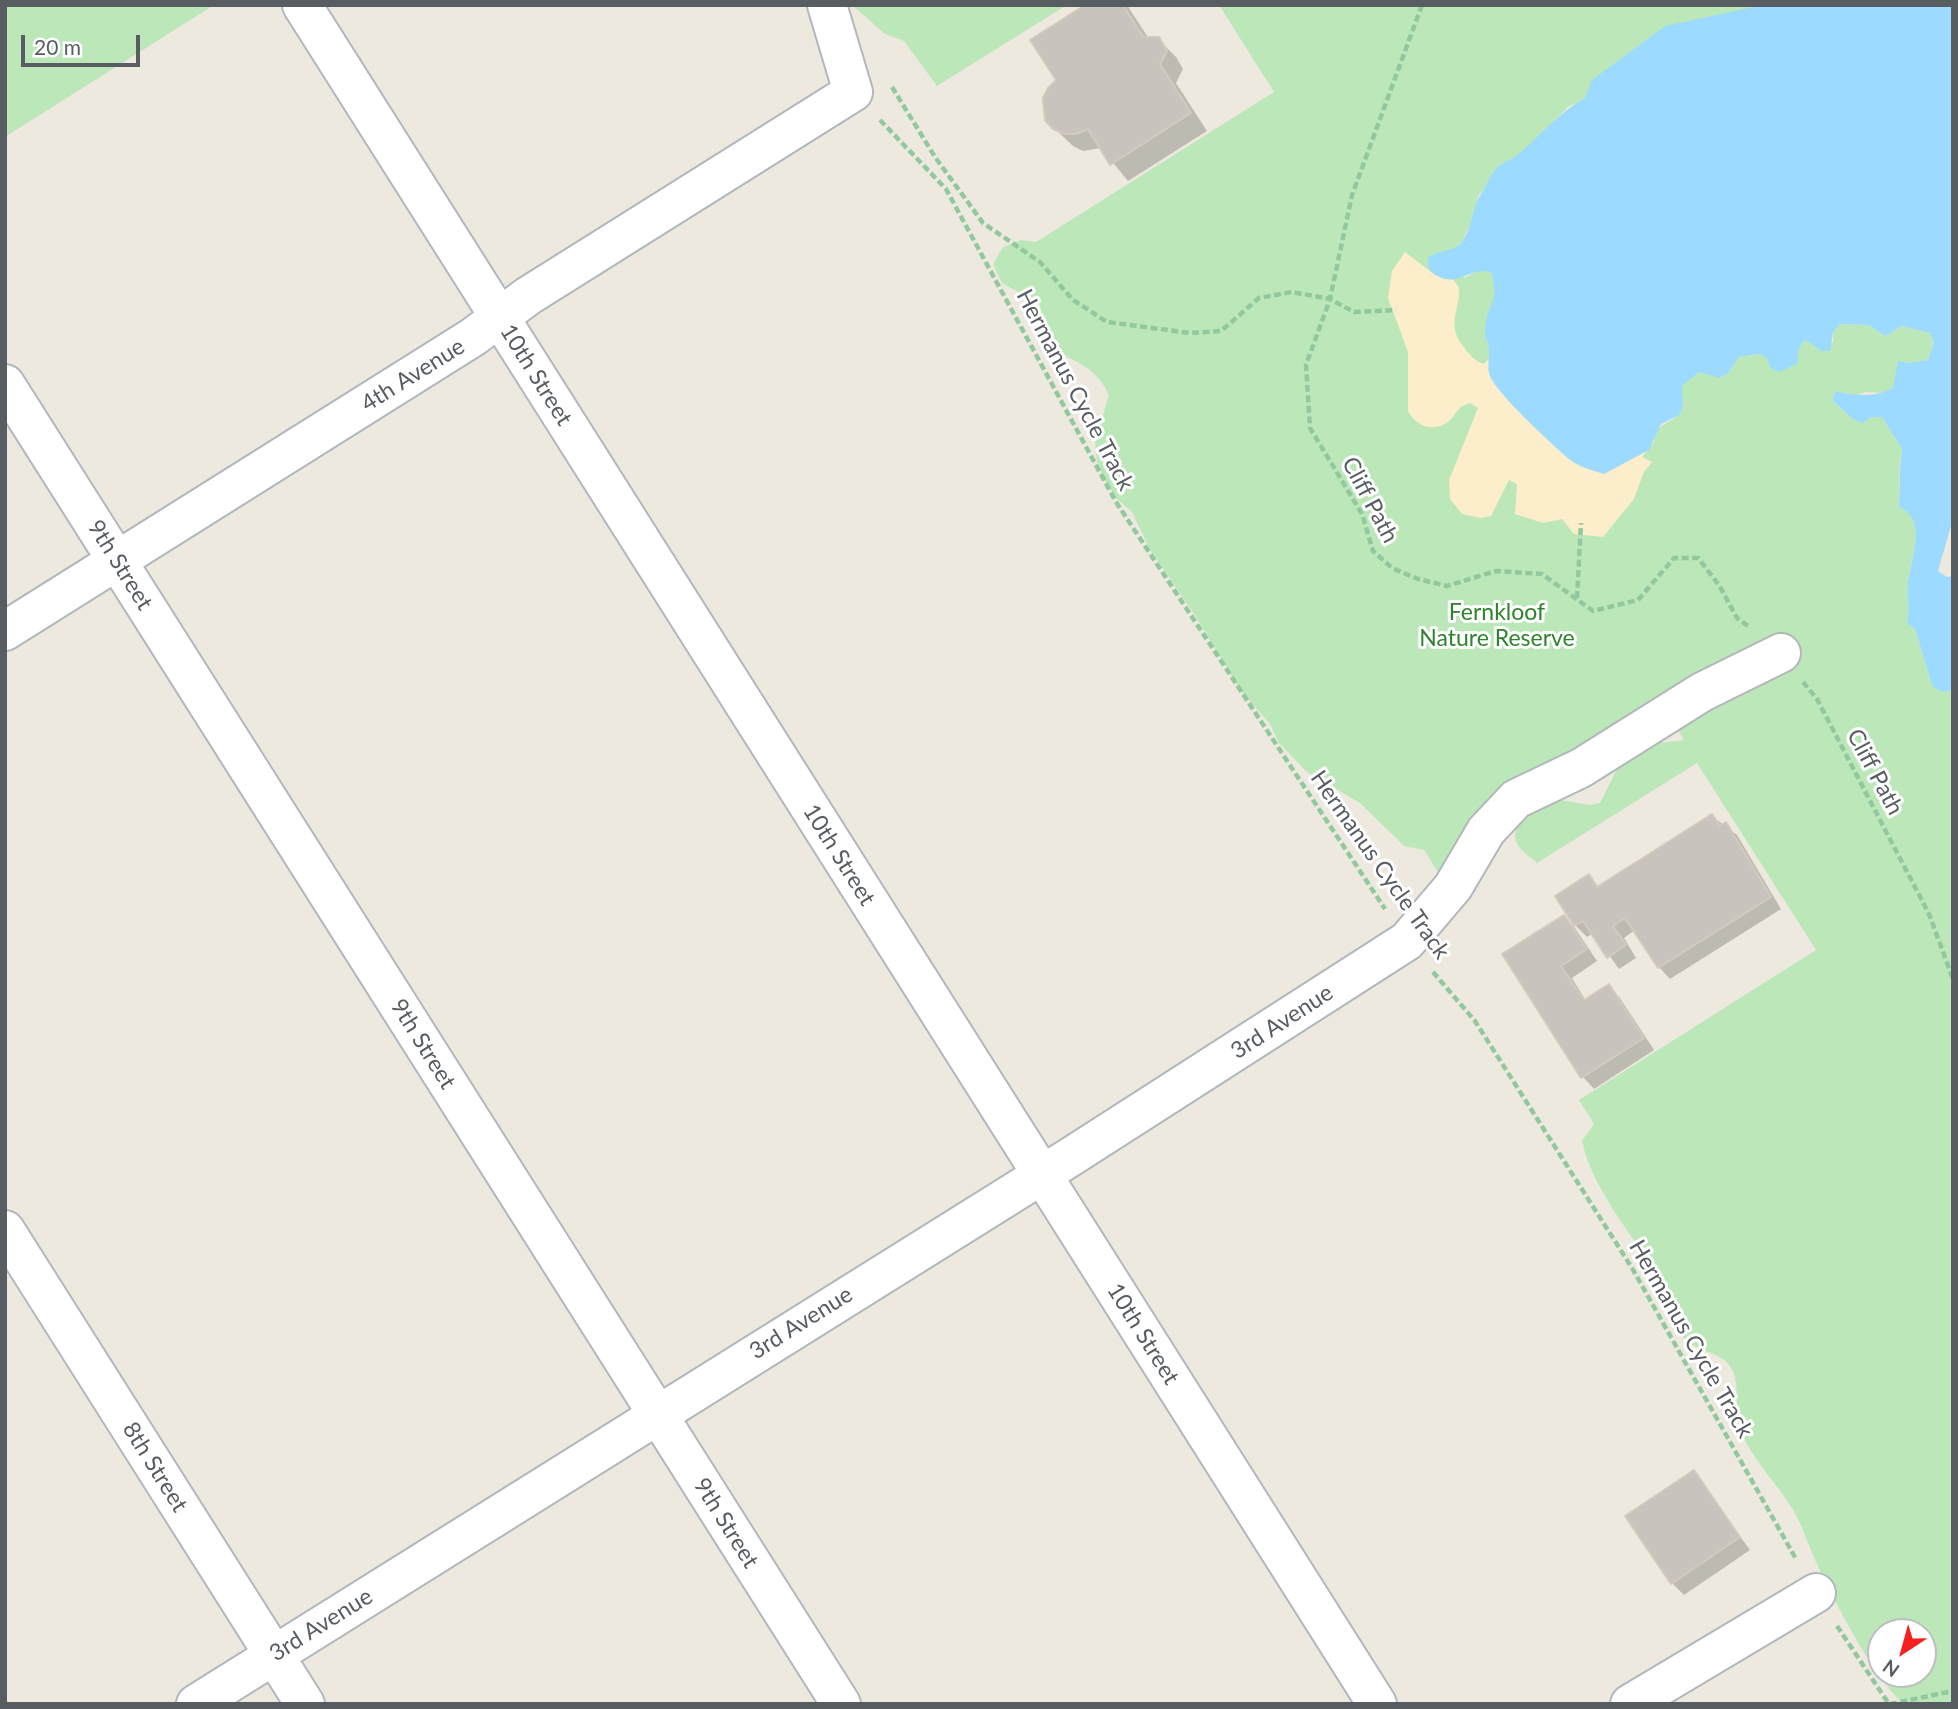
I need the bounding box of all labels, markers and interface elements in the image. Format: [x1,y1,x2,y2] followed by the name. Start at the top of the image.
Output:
[24,21,144,65] scale bar
[34,34,81,59] text: 20 m
[1010,285,1140,495] street label: Hermanus Cycle Track
[494,319,578,431] street label: 10th Street
[356,332,470,418] street label: 4th Avenue
[1336,452,1404,548] street label: Cliff Path
[82,515,158,615] street label: 9th Street
[1419,599,1575,653] park label: Fernkloof Nature Reserve
[1841,724,1909,820] street label: Cliff Path
[1304,765,1456,965] street label: Hermanus Cycle Track
[797,799,881,911] street label: 10th Street
[1226,979,1338,1065] street label: 3rd Avenue
[385,994,461,1094] street label: 9th Street
[1623,1235,1759,1443] street label: Hermanus Cycle Track
[1101,1278,1185,1390] street label: 10th Street
[744,1281,858,1365] street label: 3rd Avenue
[117,1417,193,1517] street label: 8th Street
[688,1473,764,1573] street label: 9th Street
[264,1583,378,1667] street label: 3rd Avenue
[1867,1618,1937,1688] north arrow
[1878,1655,1903,1682] text: N

